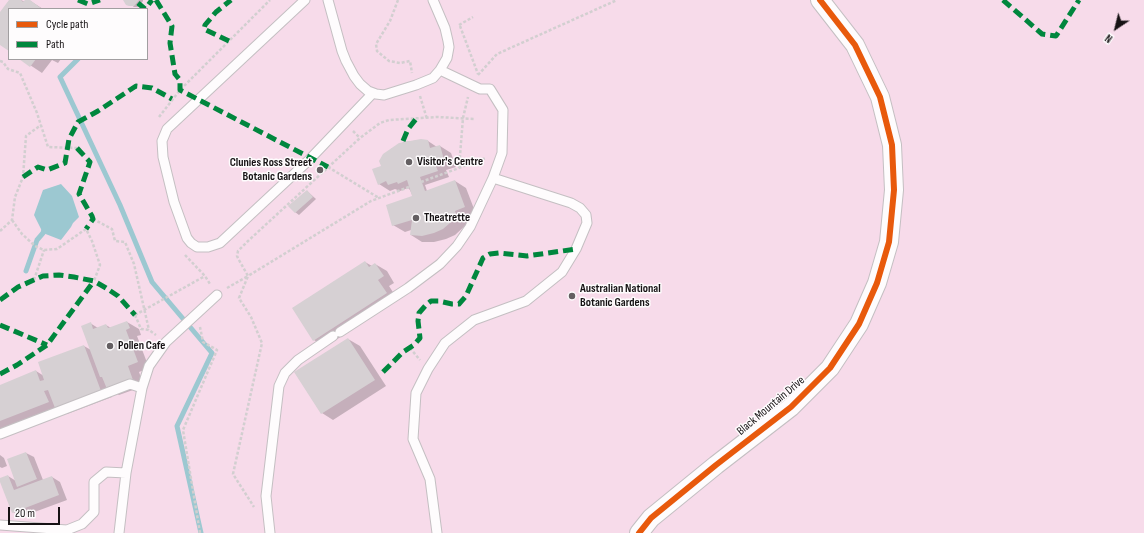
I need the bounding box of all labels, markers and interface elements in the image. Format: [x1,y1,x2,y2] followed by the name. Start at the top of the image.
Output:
[8,8,148,60] legend
[1096,8,1136,48] north arrow
[46,17,88,32] text: Cycle path
[1103,31,1115,45] text: N
[46,37,64,52] text: Path
[417,155,483,169] place label: Visitor's Centre
[230,156,312,184] place label: Clunies Ross Street Botanic Gardens
[404,157,414,167] marker: Visitor's Centre
[315,165,325,175] marker: Clunies Ross Street Botanic Gardens
[424,211,470,225] place label: Theatrette
[411,213,421,223] marker: Theatrette
[580,282,661,310] place label: Australian National Botanic Gardens
[567,291,577,301] marker: Australian National Botanic Gardens
[118,339,165,353] place label: Pollen Cafe
[105,341,115,351] marker: Pollen Cafe
[734,373,808,439] street label: Black Mountain Drive
[10,499,62,525] scale bar
[15,506,35,521] text: 20 m

